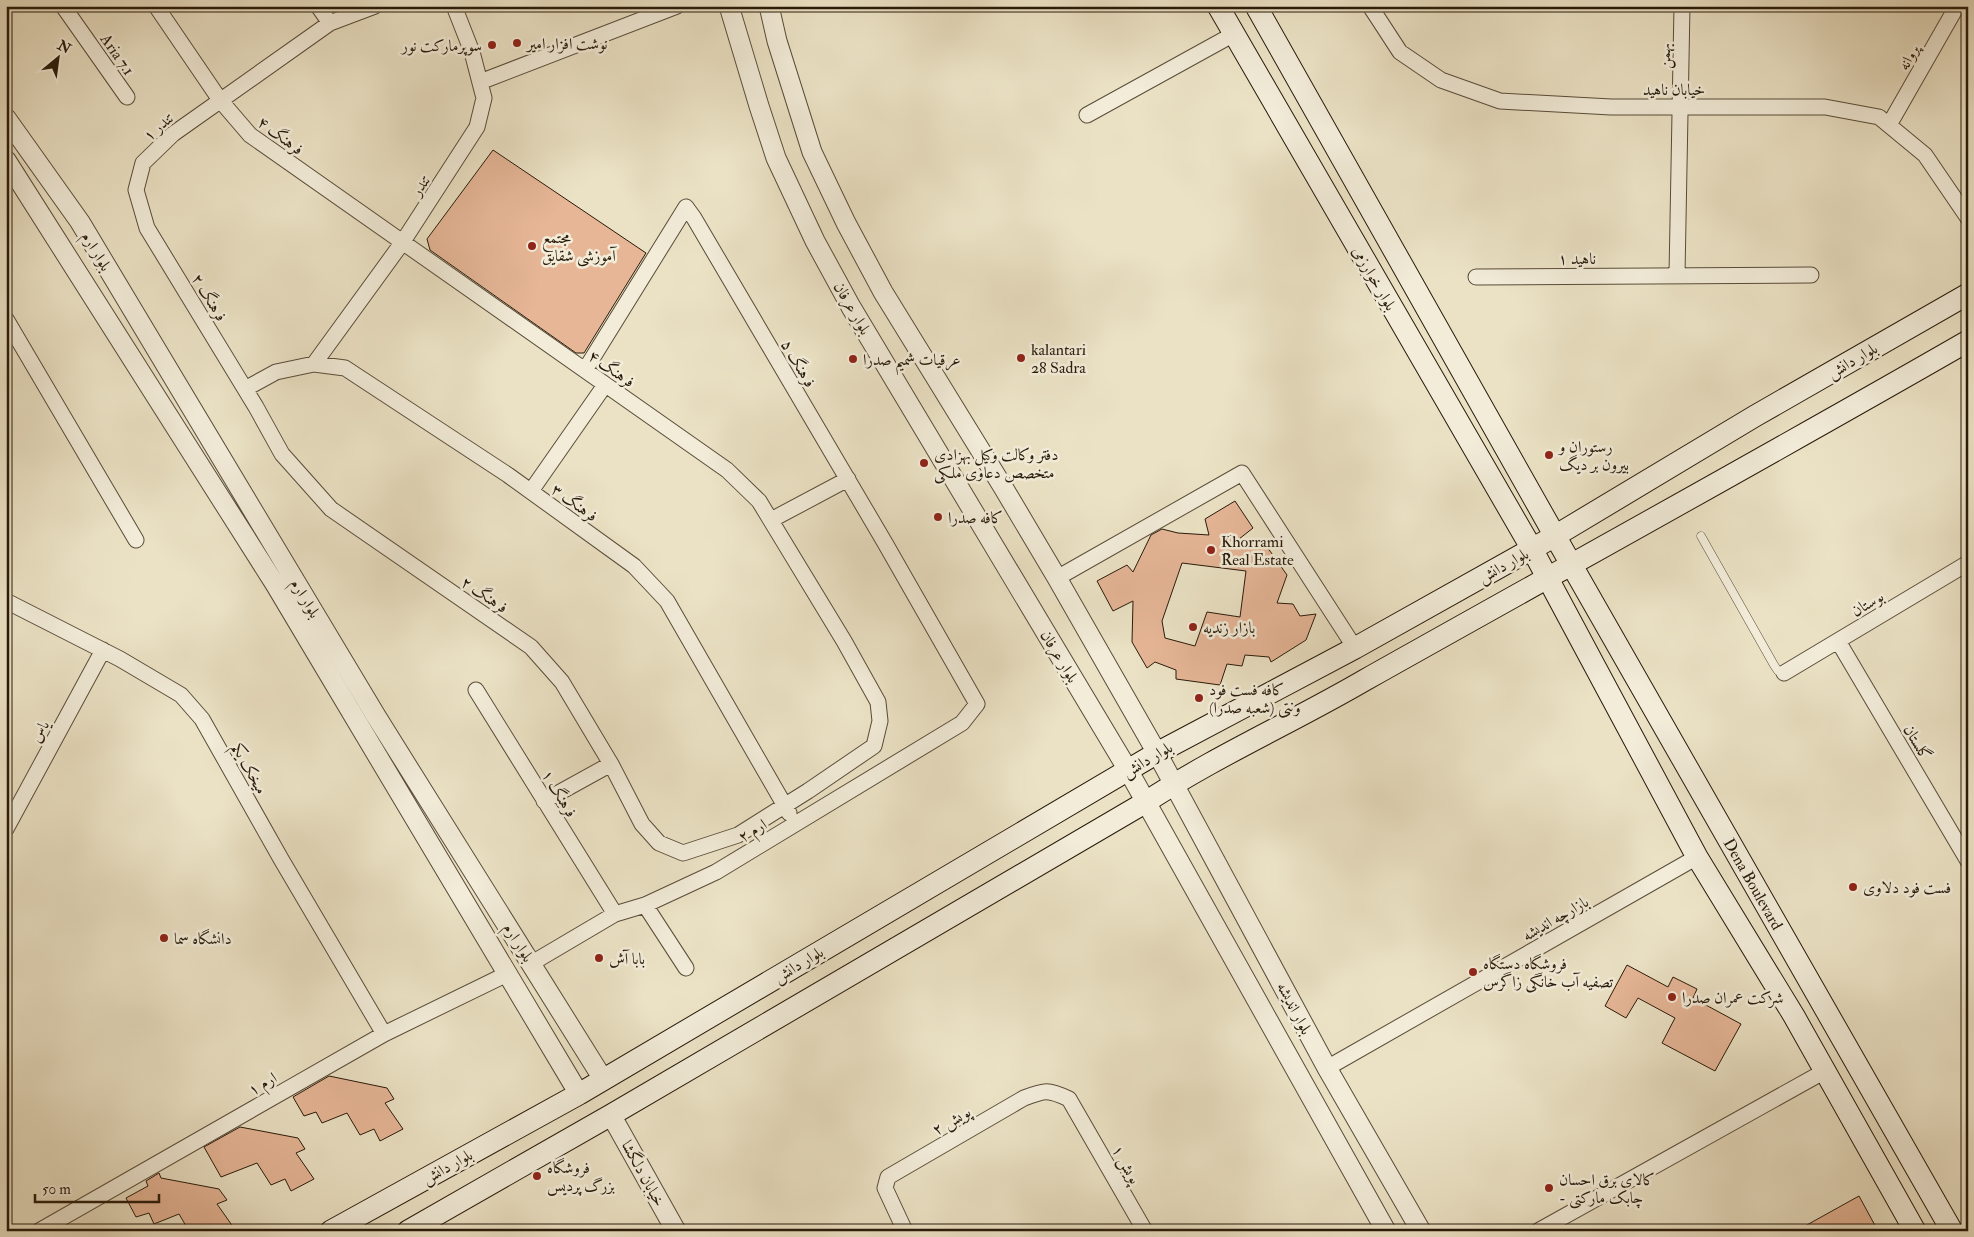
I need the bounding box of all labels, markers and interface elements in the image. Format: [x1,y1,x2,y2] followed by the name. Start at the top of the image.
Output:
[95,29,139,79] street label: Aria 7.1
[32,32,82,82] north arrow
[525,34,608,54] place label: نوشت افزار امیر
[54,36,74,58] text: N
[400,36,482,56] place label: سوپرمارکت نور
[511,37,523,49] marker: نوشت افزار امیر
[486,39,498,51] marker: سوپرمارکت نور
[1894,39,1925,74] street label: پروانه
[1655,43,1676,69] street label: بهمن
[1643,80,1705,100] street label: خیابان ناهید
[139,108,178,146] street label: تندر ۱
[254,111,308,159] street label: فرهنگ ۴
[405,171,435,202] street label: تندر
[73,228,116,277] street label: بلوار ارم
[542,228,617,267] place label: مجتمع آموزشی شقایق
[526,240,538,252] marker: مجتمع آموزشی شقایق
[1348,243,1401,314] street label: بلوار خوارزمی
[1558,249,1596,269] street label: ناهید ۱
[187,269,232,325] street label: فرهنگ ۲
[828,278,875,339] street label: بلوار عرفان
[776,335,821,391] street label: فرهنگ ۵
[1824,338,1881,383] street label: بلوار دانش
[1031,340,1086,378] place label: kalantari 28 Sadra
[584,345,639,392] street label: فرهنگ ۴
[863,350,961,376] place label: عرقیات شمیم صدرا
[1015,352,1027,364] marker: kalantari 28 Sadra
[847,353,859,365] marker: عرقیات شمیم صدرا
[1557,437,1629,475] place label: رستوران و بیرون بر دیگ
[934,445,1059,484] place label: دفتر وکالت وکیل بهزادی متخصص دعاوی ملکی
[1543,449,1555,461] marker: رستوران و بیرون بر دیگ
[918,457,930,469] marker: دفتر وکالت وکیل بهزادی متخصص دعاوی ملکی
[547,479,602,526] street label: فرهنگ ۳
[948,508,1003,528] place label: کافه صدرا
[932,511,944,523] marker: کافه صدرا
[1221,532,1294,570] place label: Khorrami Real Estate
[1205,544,1217,556] marker: Khorrami Real Estate
[1475,544,1532,588] street label: بلوار دانش
[457,571,512,618] street label: فرهنگ ۲
[282,575,325,624] street label: بلوار ارم
[1848,586,1887,621] street label: بوستان
[1203,618,1255,638] place label: بازار زندیه
[1187,621,1199,633] marker: بازار زندیه
[1035,626,1083,687] street label: بلوار عرفان
[1209,680,1301,718] place label: کافه فست فود ونتی (شعبه صدرا)
[1193,692,1205,704] marker: کافه فست فود ونتی (شعبه صدرا)
[26,716,55,746] street label: یاس
[1899,721,1936,764] street label: گلستان
[1119,737,1176,782] street label: بلوار دانش
[223,739,271,800] street label: میخک یکم
[537,765,582,821] street label: فرهنگ ۱
[735,815,773,851] street label: ارم ۲
[1719,835,1787,934] street label: Dena Boulevard
[1863,878,1951,898] place label: فست فود دلاوی
[1847,881,1859,893] marker: فست فود دلاوی
[1519,892,1593,947] street label: بازارچه اندیشه
[495,919,538,968] street label: بلوار ارم
[174,928,232,949] place label: دانشگاه سما
[158,932,170,944] marker: دانشگاه سما
[770,942,827,988] street label: بلوار دانش
[609,949,645,969] place label: بابا آش
[593,952,605,964] marker: بابا آش
[1483,953,1614,993] place label: فروشگاه دستگاه تصفیه آب خانگی زاگرس
[1467,966,1479,978] marker: فروشگاه دستگاه تصفیه آب خانگی زاگرس
[1272,979,1316,1038] street label: بلوار اندیشه
[1682,988,1783,1008] place label: شرکت عمران صدرا
[1666,991,1678,1003] marker: شرکت عمران صدرا
[245,1068,282,1103] street label: ارم ۱
[929,1101,976,1141] street label: پویش ۲
[617,1136,670,1210] street label: خیابان دلگشا
[1106,1141,1145,1189] street label: پویش ۱
[419,1145,476,1189] street label: بلوار دانش
[547,1157,615,1196] place label: فروشگاه بزرگ پردیس
[531,1170,543,1182] marker: فروشگاه بزرگ پردیس
[1559,1170,1655,1209] place label: کالای برق احسان - چابک مارکتی
[35,1172,159,1204] scale bar
[42,1180,71,1199] text: 50 m
[1543,1182,1555,1194] marker: کالای برق احسان - چابک مارکتی

